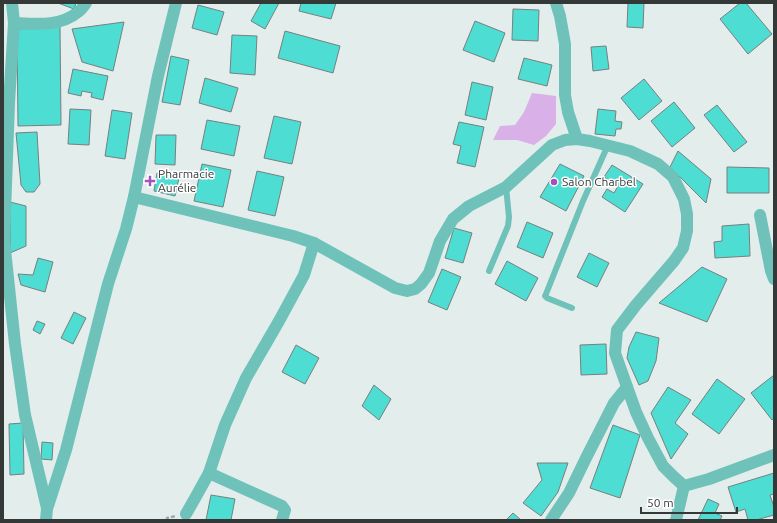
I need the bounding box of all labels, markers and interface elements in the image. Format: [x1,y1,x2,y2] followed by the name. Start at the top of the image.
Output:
[158,167,214,194] place label: Pharmacie Aurélie
[562,175,636,188] place label: Salon Charbel
[145,176,155,186] marker: Pharmacie Aurélie
[549,177,559,187] marker: Salon Charbel
[641,489,737,515] scale bar
[647,496,674,509] text: 50 m

